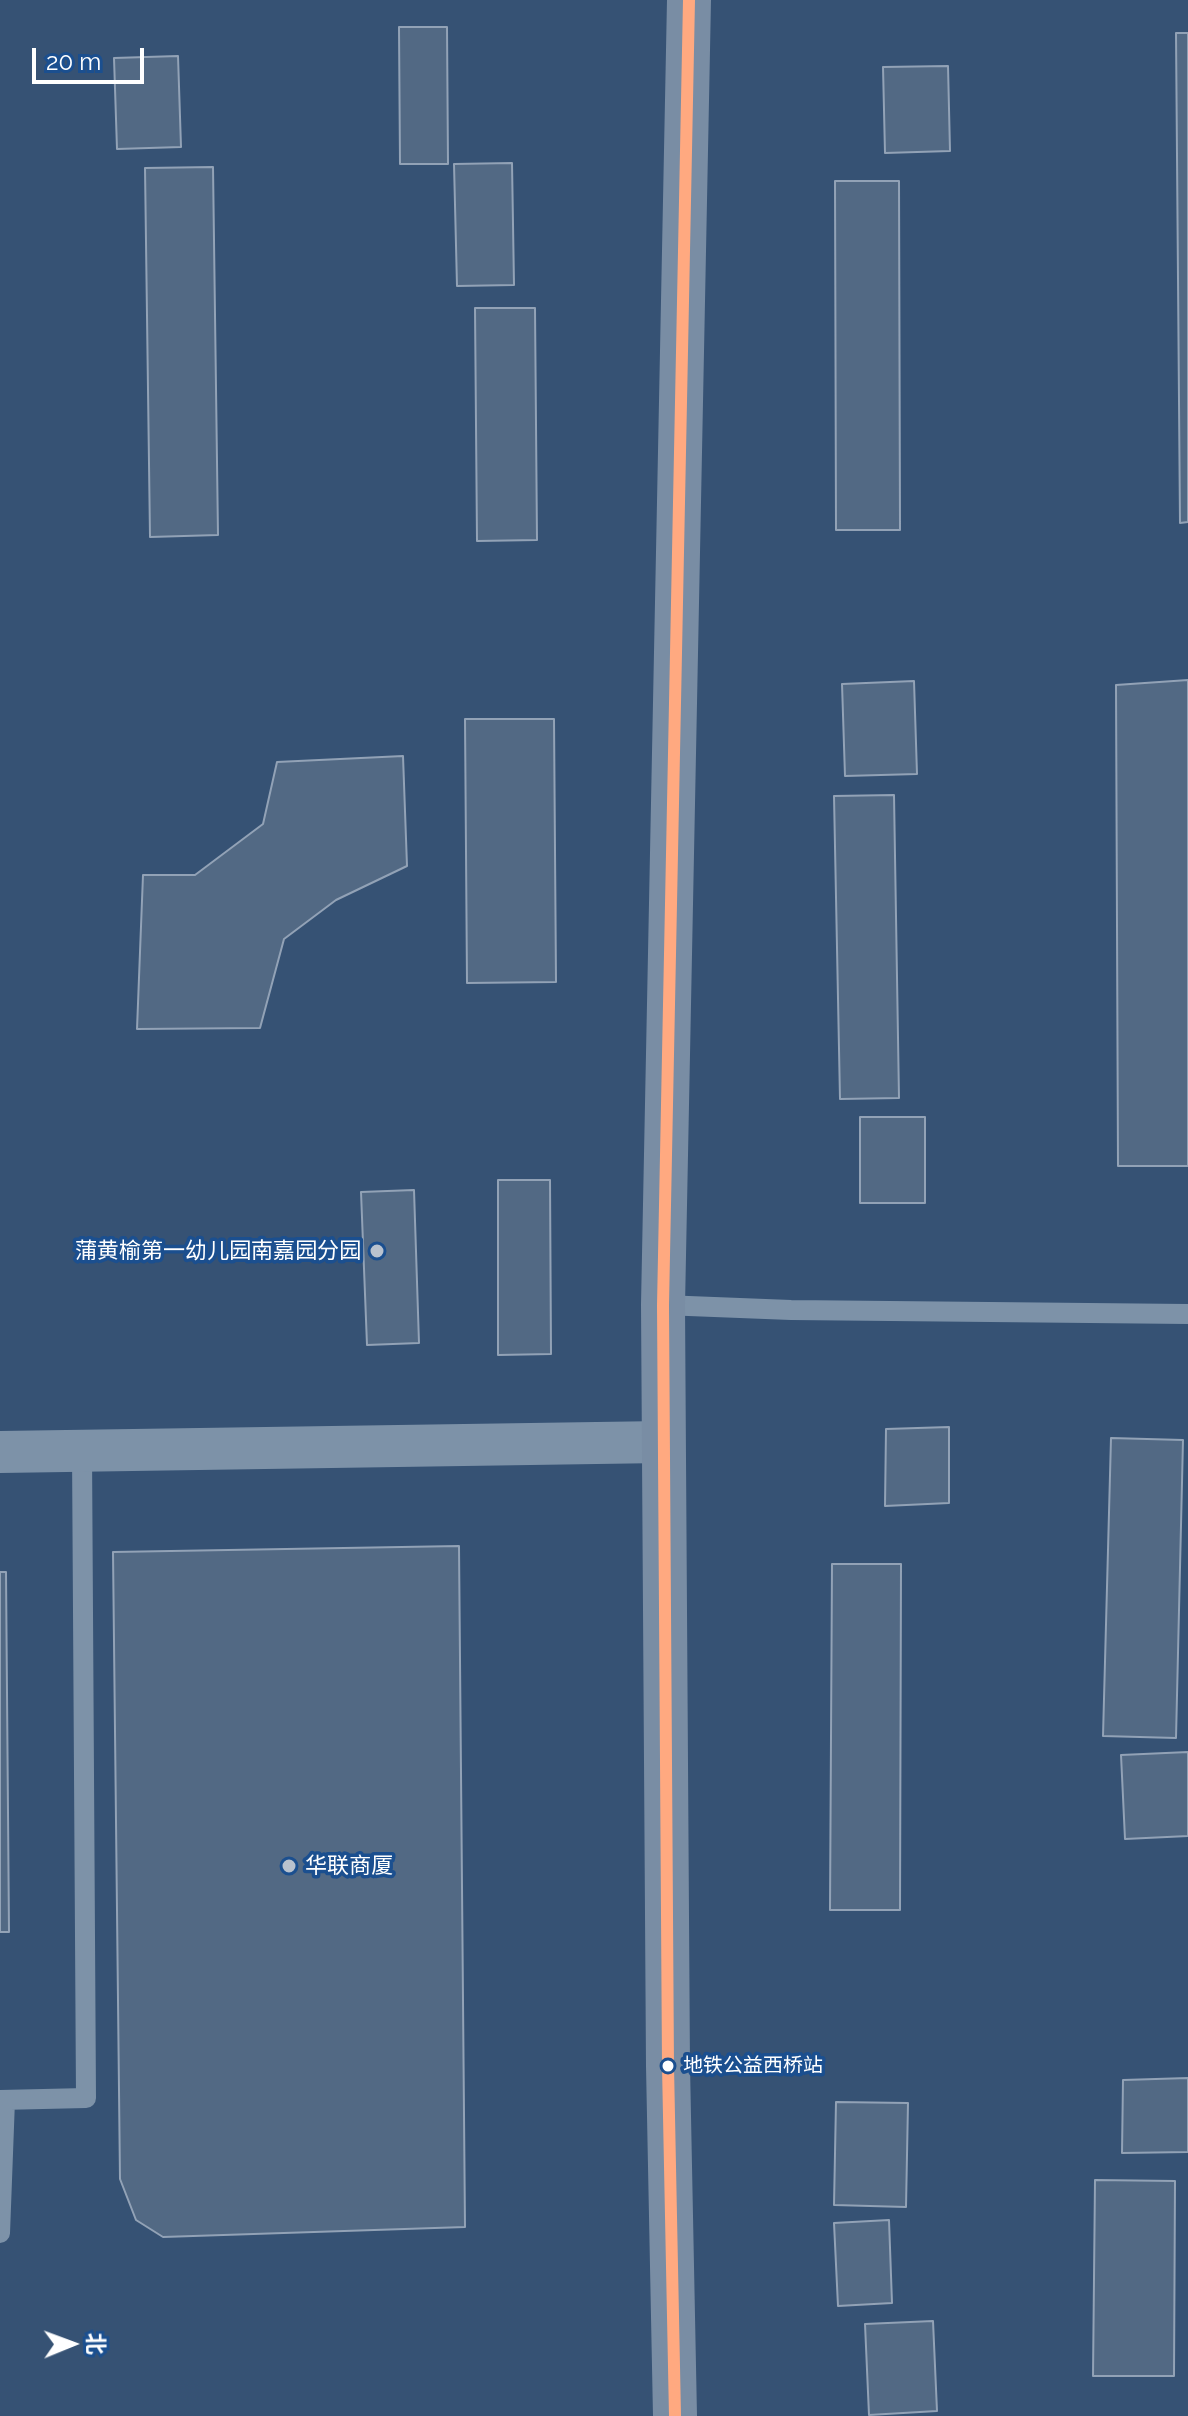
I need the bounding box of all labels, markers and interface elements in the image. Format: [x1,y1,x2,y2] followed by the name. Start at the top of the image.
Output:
[36,32,148,82] scale bar
[46,47,101,76] text: 20 m
[75,1238,361,1264] place label: 蒲黄榆第一幼儿园南嘉园分园
[368,1242,386,1260] marker: 蒲黄榆第一幼儿园南嘉园分园
[305,1853,393,1879] place label: 华联商厦
[280,1857,298,1875] marker: 华联商厦
[683,2054,823,2078] place label: 地铁公益西桥站
[660,2058,676,2074] marker: 地铁公益西桥站
[32,2304,112,2384] north arrow
[83,2332,109,2355] text: 北

